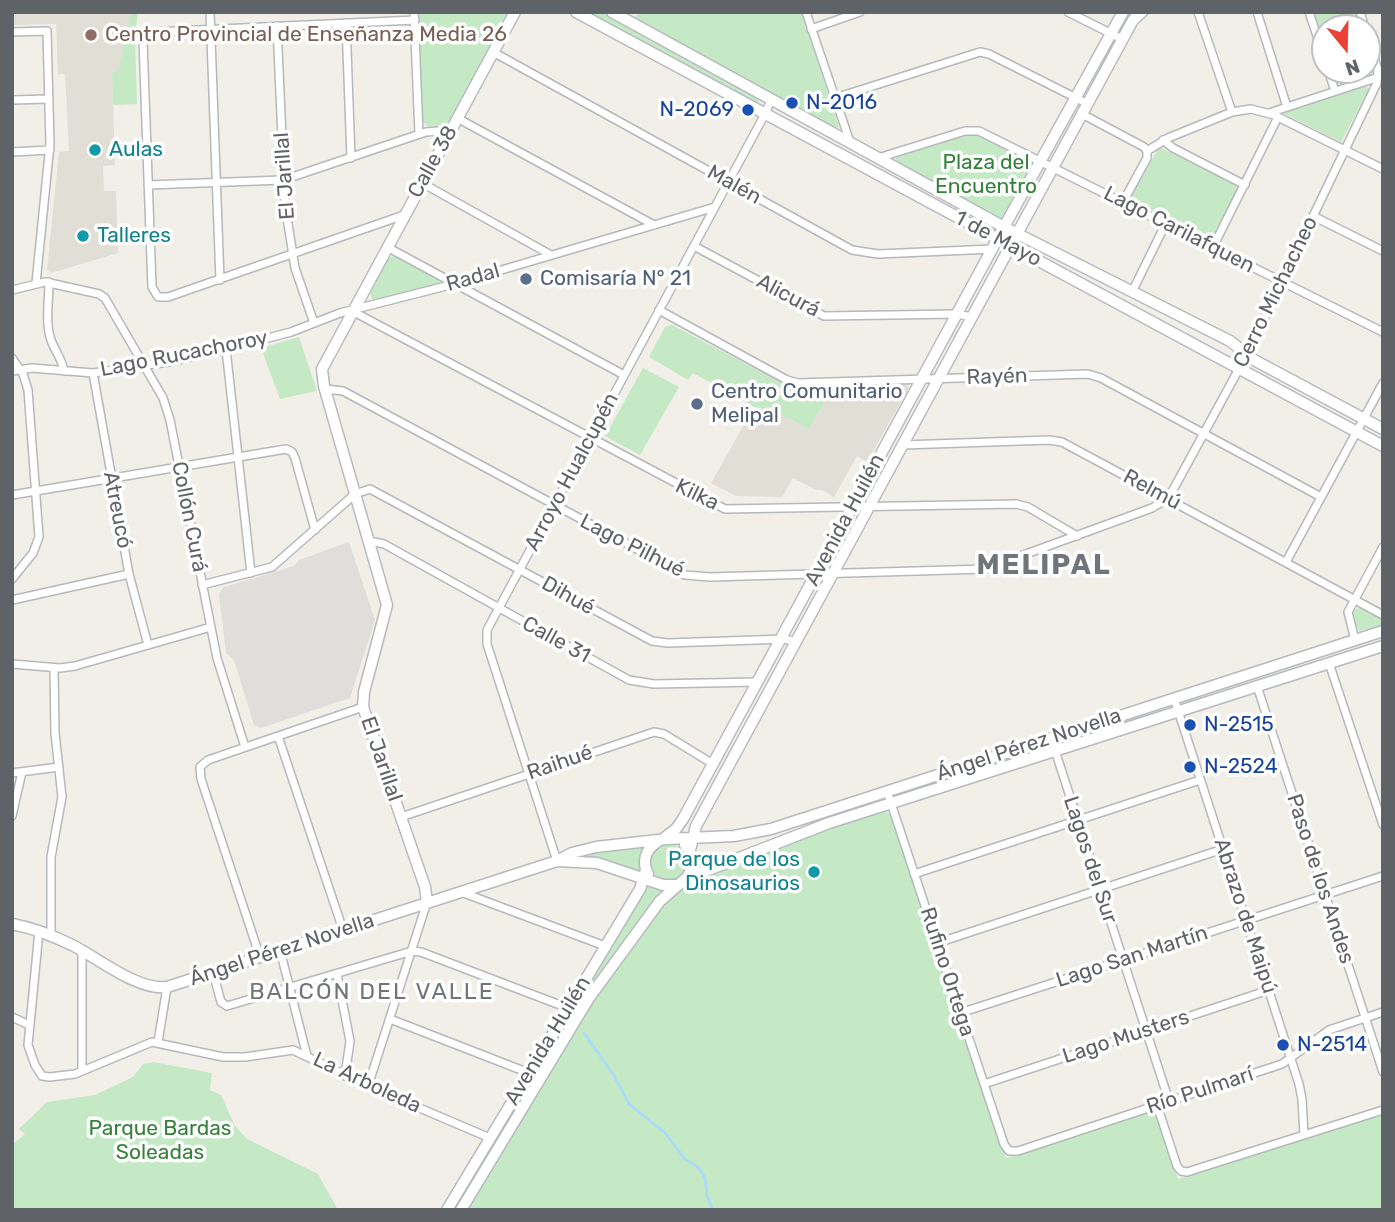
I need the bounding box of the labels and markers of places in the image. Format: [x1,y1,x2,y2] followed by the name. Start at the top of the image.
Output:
[105,22,507,48] place label: Centro Provincial de Enseñanza Media 26
[83,27,99,43] marker: Centro Provincial de Enseñanza Media 26
[806,90,877,116] place label: N-2016
[784,95,800,111] marker: N-2016
[659,97,734,123] place label: N-2069
[740,102,756,118] marker: N-2069
[109,137,163,163] place label: Aulas
[87,142,103,158] marker: Aulas
[97,223,171,249] place label: Talleres
[75,228,91,244] marker: Talleres
[540,266,691,292] place label: Comisaría N° 21
[518,271,534,287] marker: Comisaría N° 21
[711,379,903,429] place label: Centro Comunitario Melipal
[689,396,705,412] marker: Centro Comunitario Melipal
[1204,712,1274,738] place label: N-2515
[1182,717,1198,733] marker: N-2515
[1204,754,1278,780] place label: N-2524
[1182,759,1198,775] marker: N-2524
[668,847,800,897] place label: Parque de los Dinosaurios
[806,864,822,880] marker: Parque de los Dinosaurios
[1297,1032,1367,1058] place label: N-2514
[1275,1037,1291,1053] marker: N-2514

